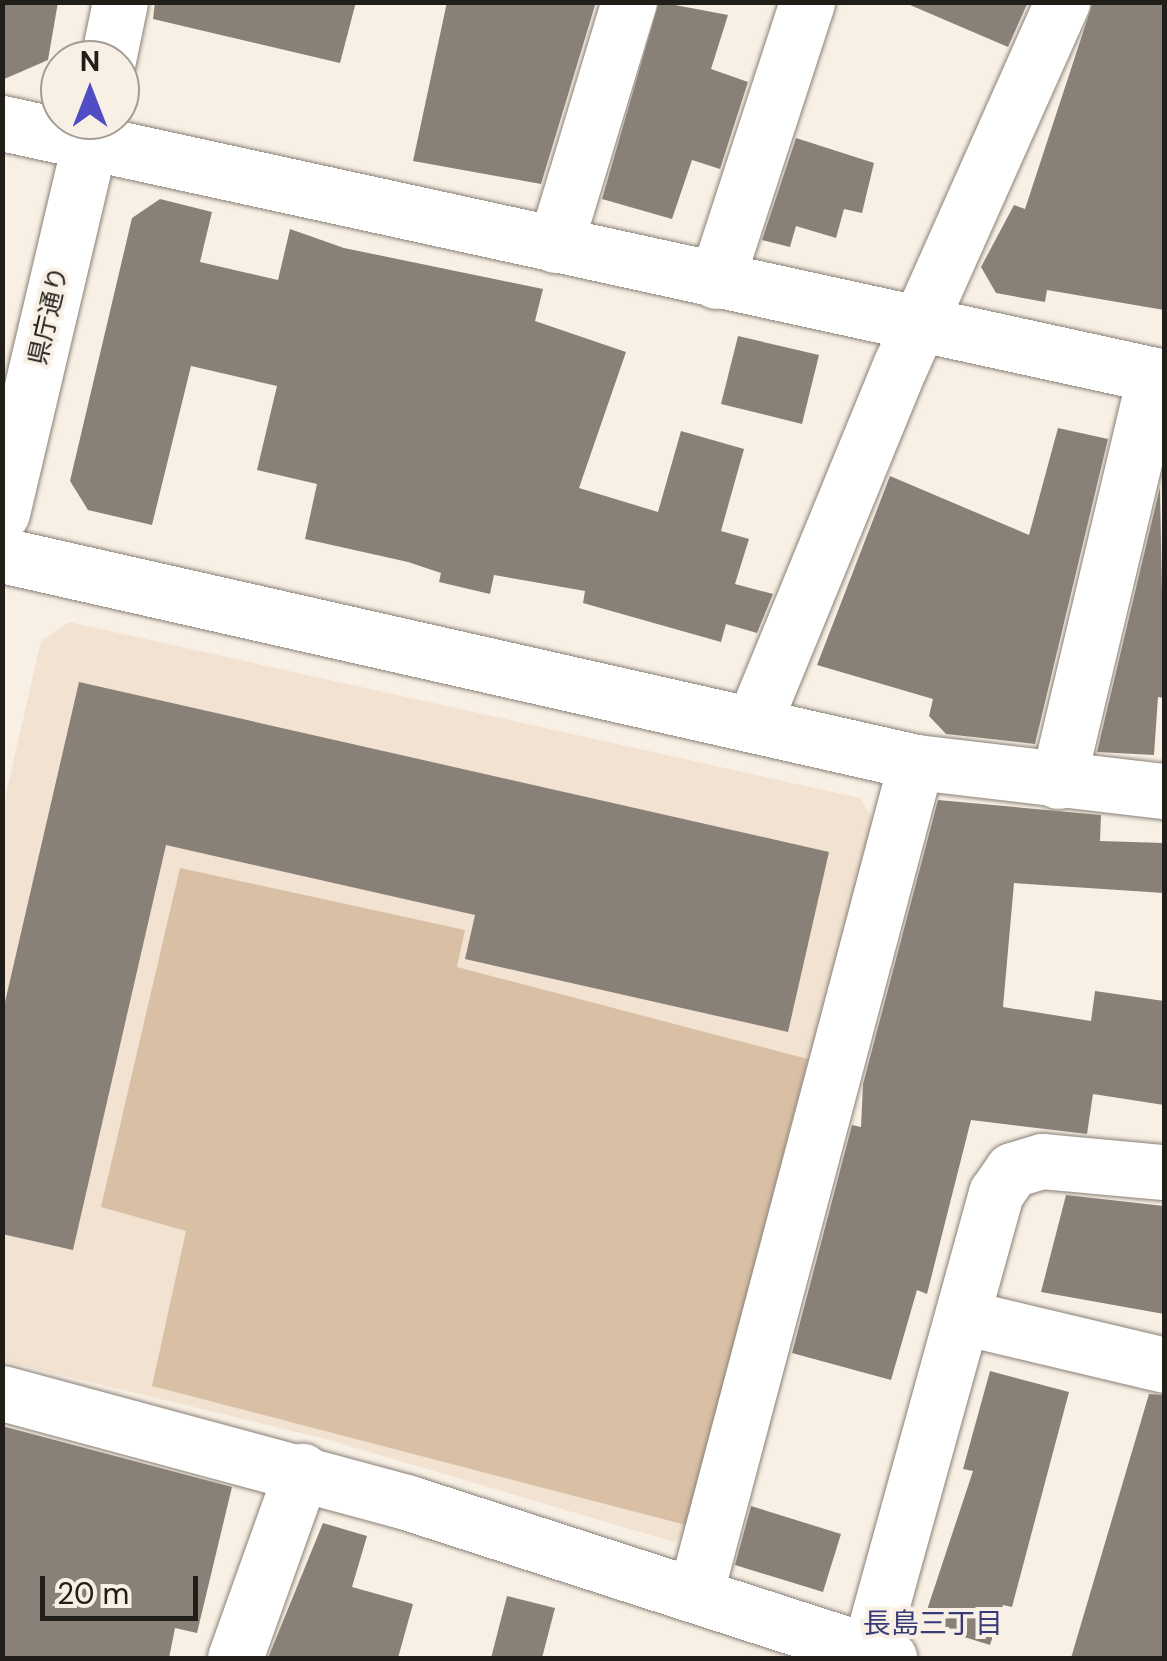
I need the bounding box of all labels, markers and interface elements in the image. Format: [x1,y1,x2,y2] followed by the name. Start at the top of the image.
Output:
[40,40,140,140] north arrow
[80,43,100,80] text: N
[23,264,75,368] street label: 県庁通り
[45,1556,202,1618] scale bar
[57,1574,129,1613] text: 20 m
[863,1607,1003,1641] district label: 長島三丁目

